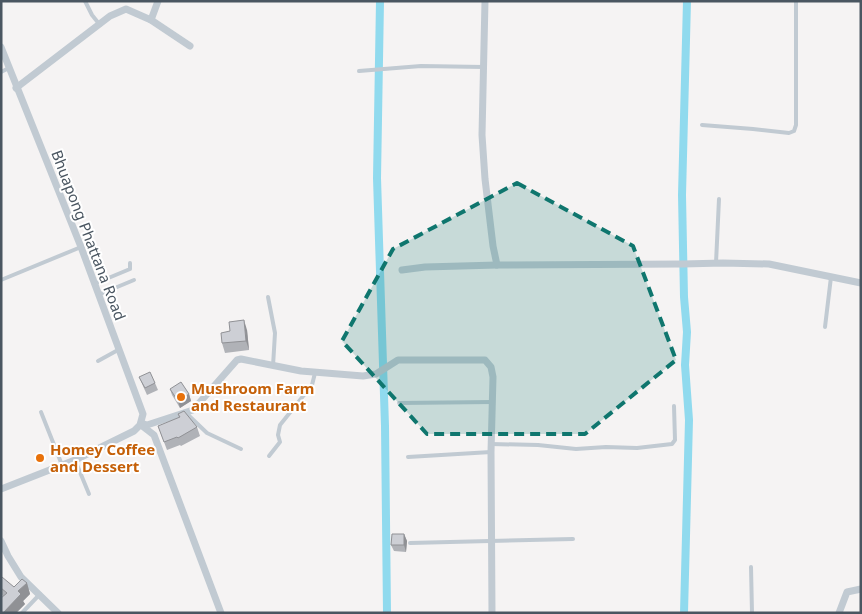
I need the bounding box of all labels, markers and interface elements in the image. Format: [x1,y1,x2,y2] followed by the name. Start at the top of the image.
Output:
[47,147,131,323] street label: Bhuapong Phattana Road
[191,378,314,415] place label: Mushroom Farm and Restaurant
[175,391,187,403] marker: Mushroom Farm and Restaurant
[50,439,155,476] place label: Homey Coffee and Dessert
[34,452,46,464] marker: Homey Coffee and Dessert

